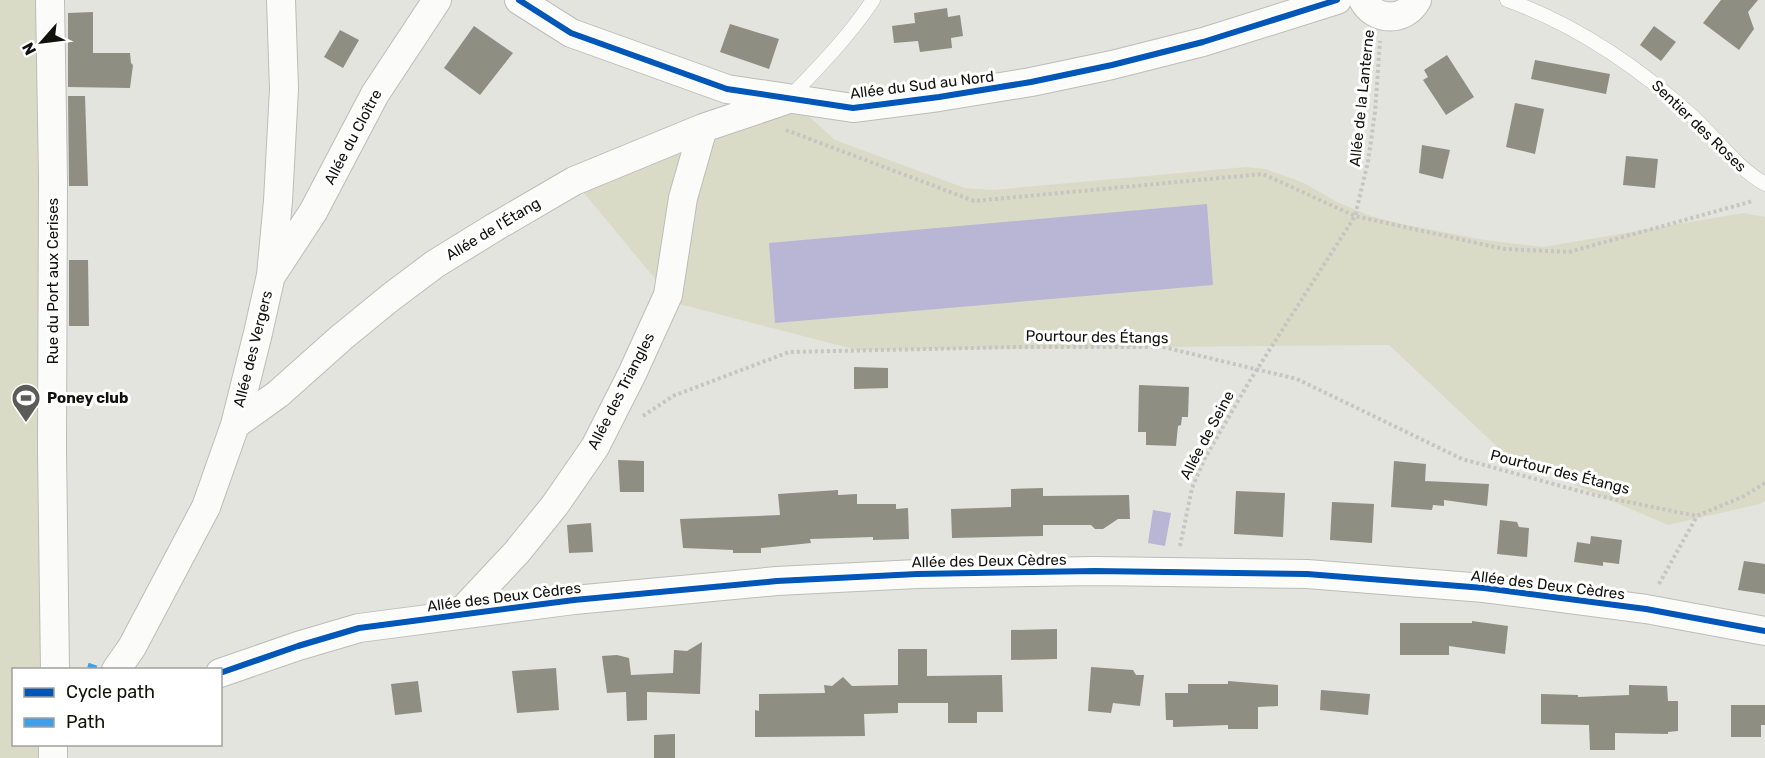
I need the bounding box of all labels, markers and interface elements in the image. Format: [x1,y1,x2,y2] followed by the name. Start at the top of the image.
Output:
[12,12,72,72] north arrow
[1346,29,1378,167] street label: Allée de la Lanterne
[18,39,40,58] text: N
[849,67,995,103] street label: Allée du Sud au Nord
[1648,76,1750,176] street label: Sentier des Roses
[320,86,386,188] street label: Allée du Cloître
[443,194,543,264] street label: Allée de l'Étang
[44,197,62,364] street label: Rue du Port aux Cerises
[230,288,276,409] street label: Allée des Vergers
[1025,327,1169,347] street label: Pourtour des Étangs
[584,329,658,453] street label: Allée des Triangles
[10,382,42,424] sports icon: Poney club
[1176,388,1238,482] street label: Allée de Seine
[47,389,128,407] place label: Poney club
[1489,446,1632,498] street label: Pourtour des Étangs
[911,551,1067,571] street label: Allée des Deux Cèdres
[1470,567,1626,603] street label: Allée des Deux Cèdres
[426,579,582,615] street label: Allée des Deux Cèdres
[12,668,222,746] legend
[66,681,155,703] text: Cycle path
[66,711,105,733] text: Path

